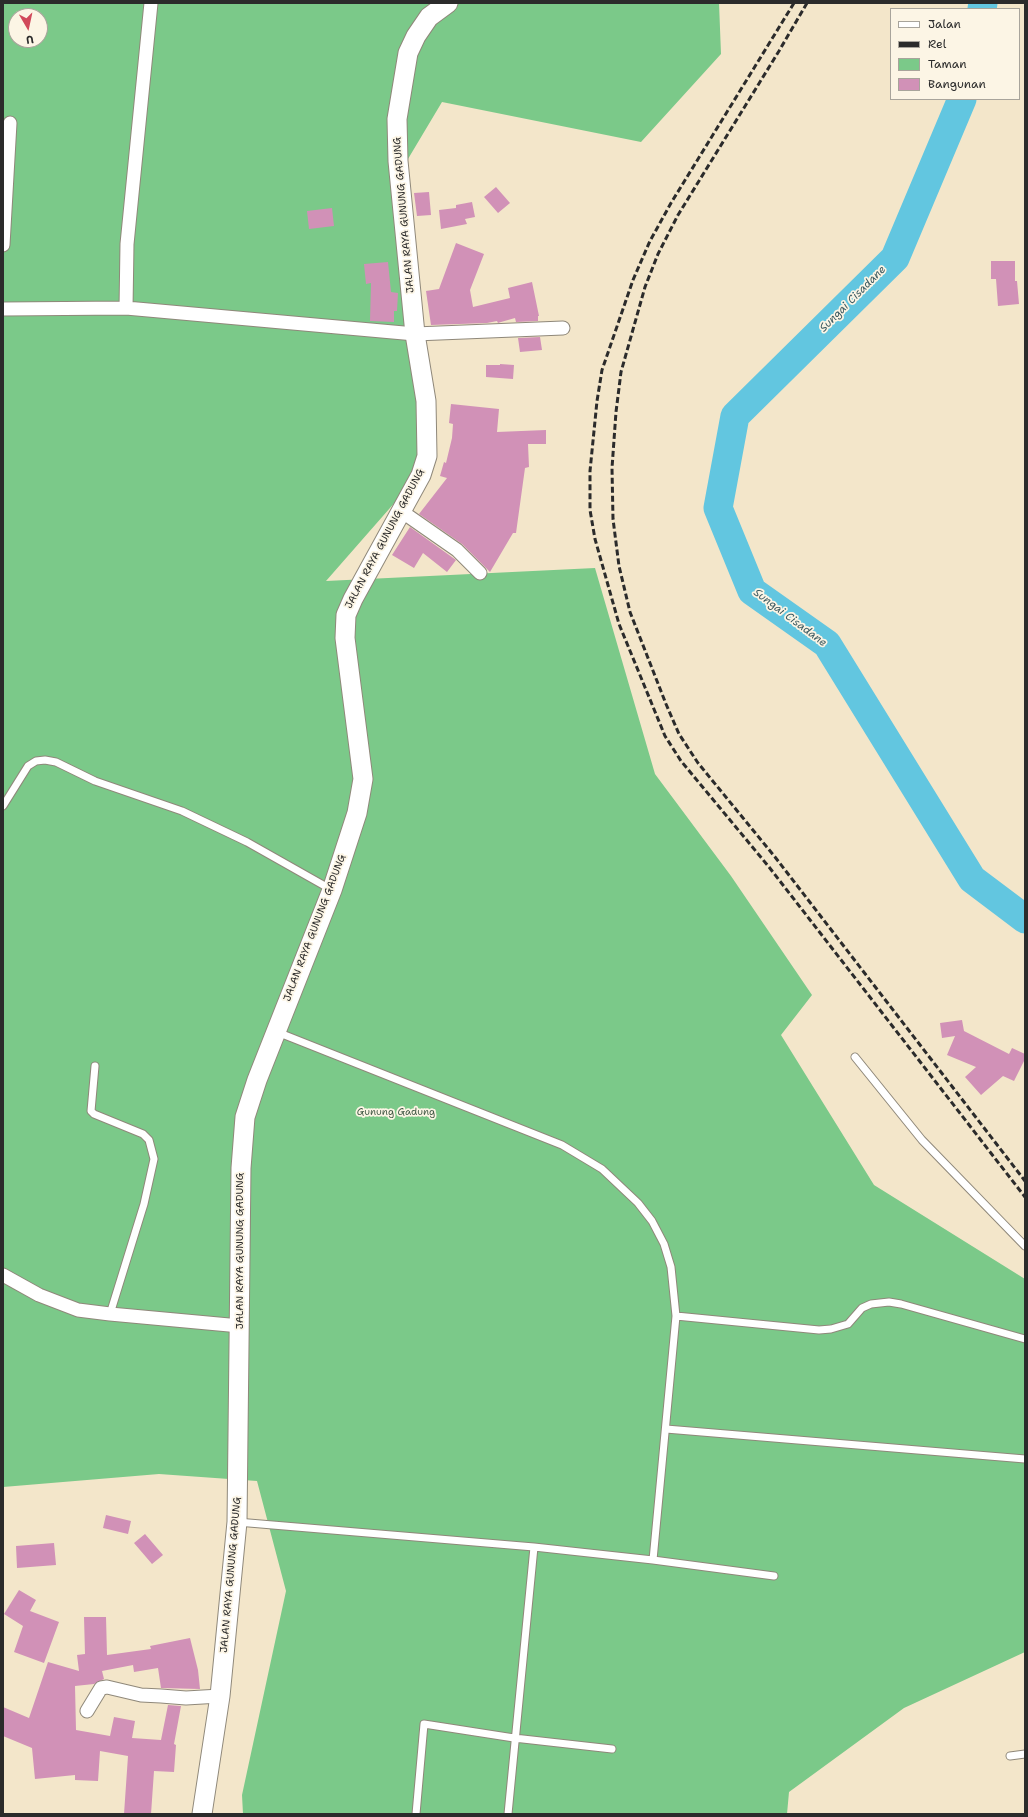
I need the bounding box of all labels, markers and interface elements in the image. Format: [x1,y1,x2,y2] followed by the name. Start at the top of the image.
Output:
[8,8,48,48] north arrow
[890,8,1020,100] legend
[928,16,961,32] text: Jalan
[25,31,35,47] text: U
[928,36,946,52] text: Rel
[928,56,967,72] text: Taman
[928,76,986,92] text: Bangunan
[391,137,417,293] street label: JALAN RAYA GUNUNG GADUNG
[817,263,889,335] water label: Sungai Cisadane
[343,467,427,611] street label: JALAN RAYA GUNUNG GADUNG
[751,586,829,650] water label: Sungai Cisadane
[281,853,349,1003] street label: JALAN RAYA GUNUNG GADUNG
[357,1106,435,1118] park label: Gunung Gadung
[234,1173,246,1329] street label: JALAN RAYA GUNUNG GADUNG
[218,1497,244,1653] street label: JALAN RAYA GUNUNG GADUNG

